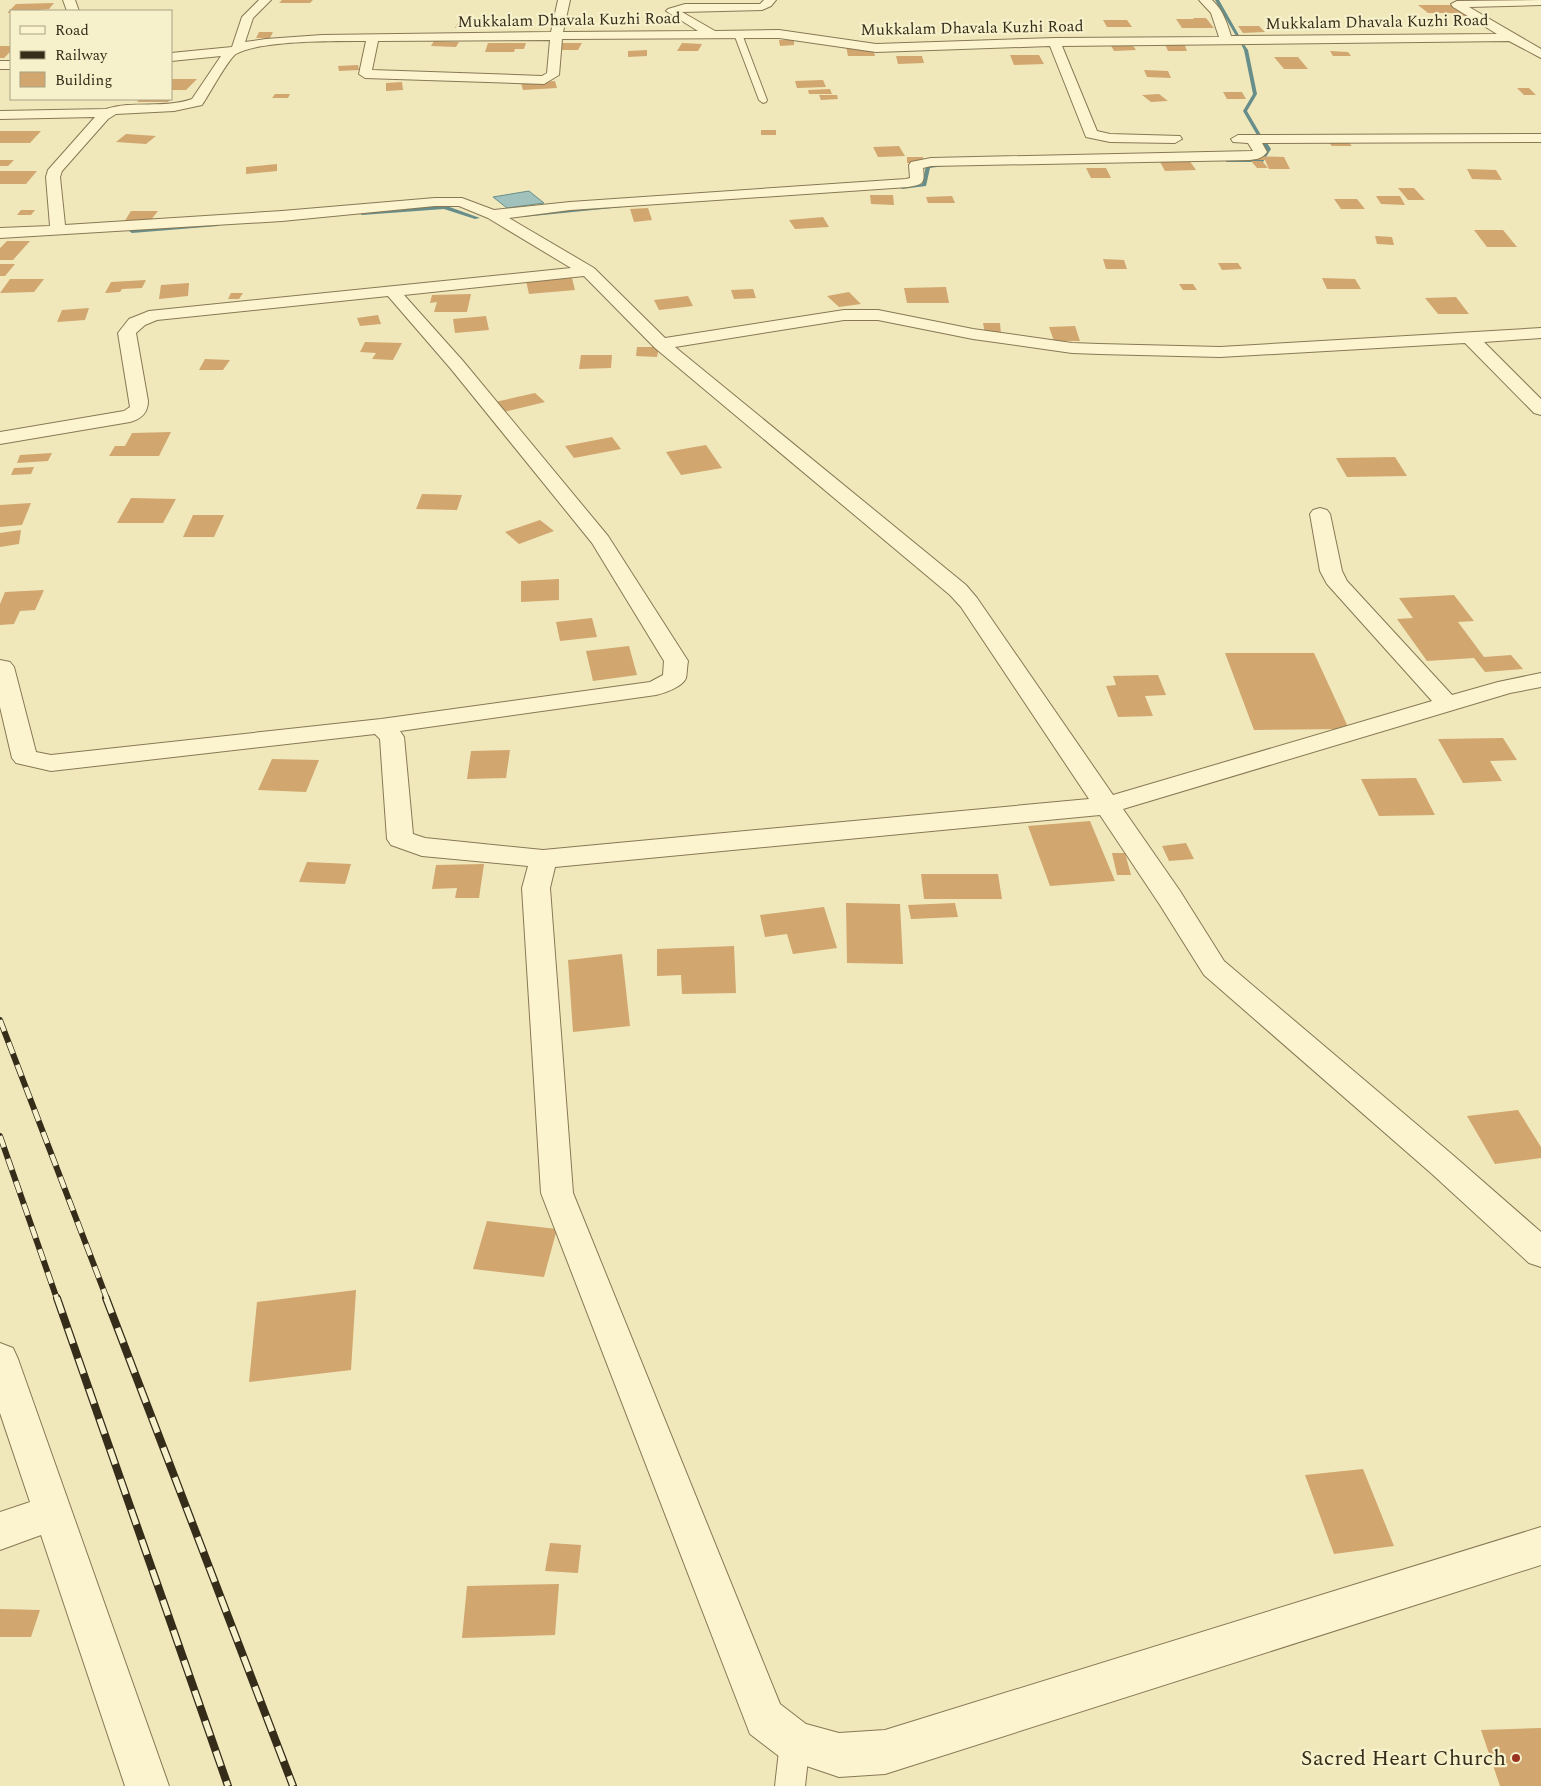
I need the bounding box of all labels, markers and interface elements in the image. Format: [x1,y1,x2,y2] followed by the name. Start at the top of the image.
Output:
[457,6,681,34] street label: Mukkalam Dhavala Kuzhi Road
[1265,8,1489,36] street label: Mukkalam Dhavala Kuzhi Road
[10,10,172,100] legend
[860,14,1084,42] street label: Mukkalam Dhavala Kuzhi Road
[55,19,89,42] text: Road
[55,44,108,67] text: Railway
[55,69,112,92] text: Building
[1301,1742,1506,1775] place label: Sacred Heart Church
[1510,1752,1522,1764] marker: Sacred Heart Church

